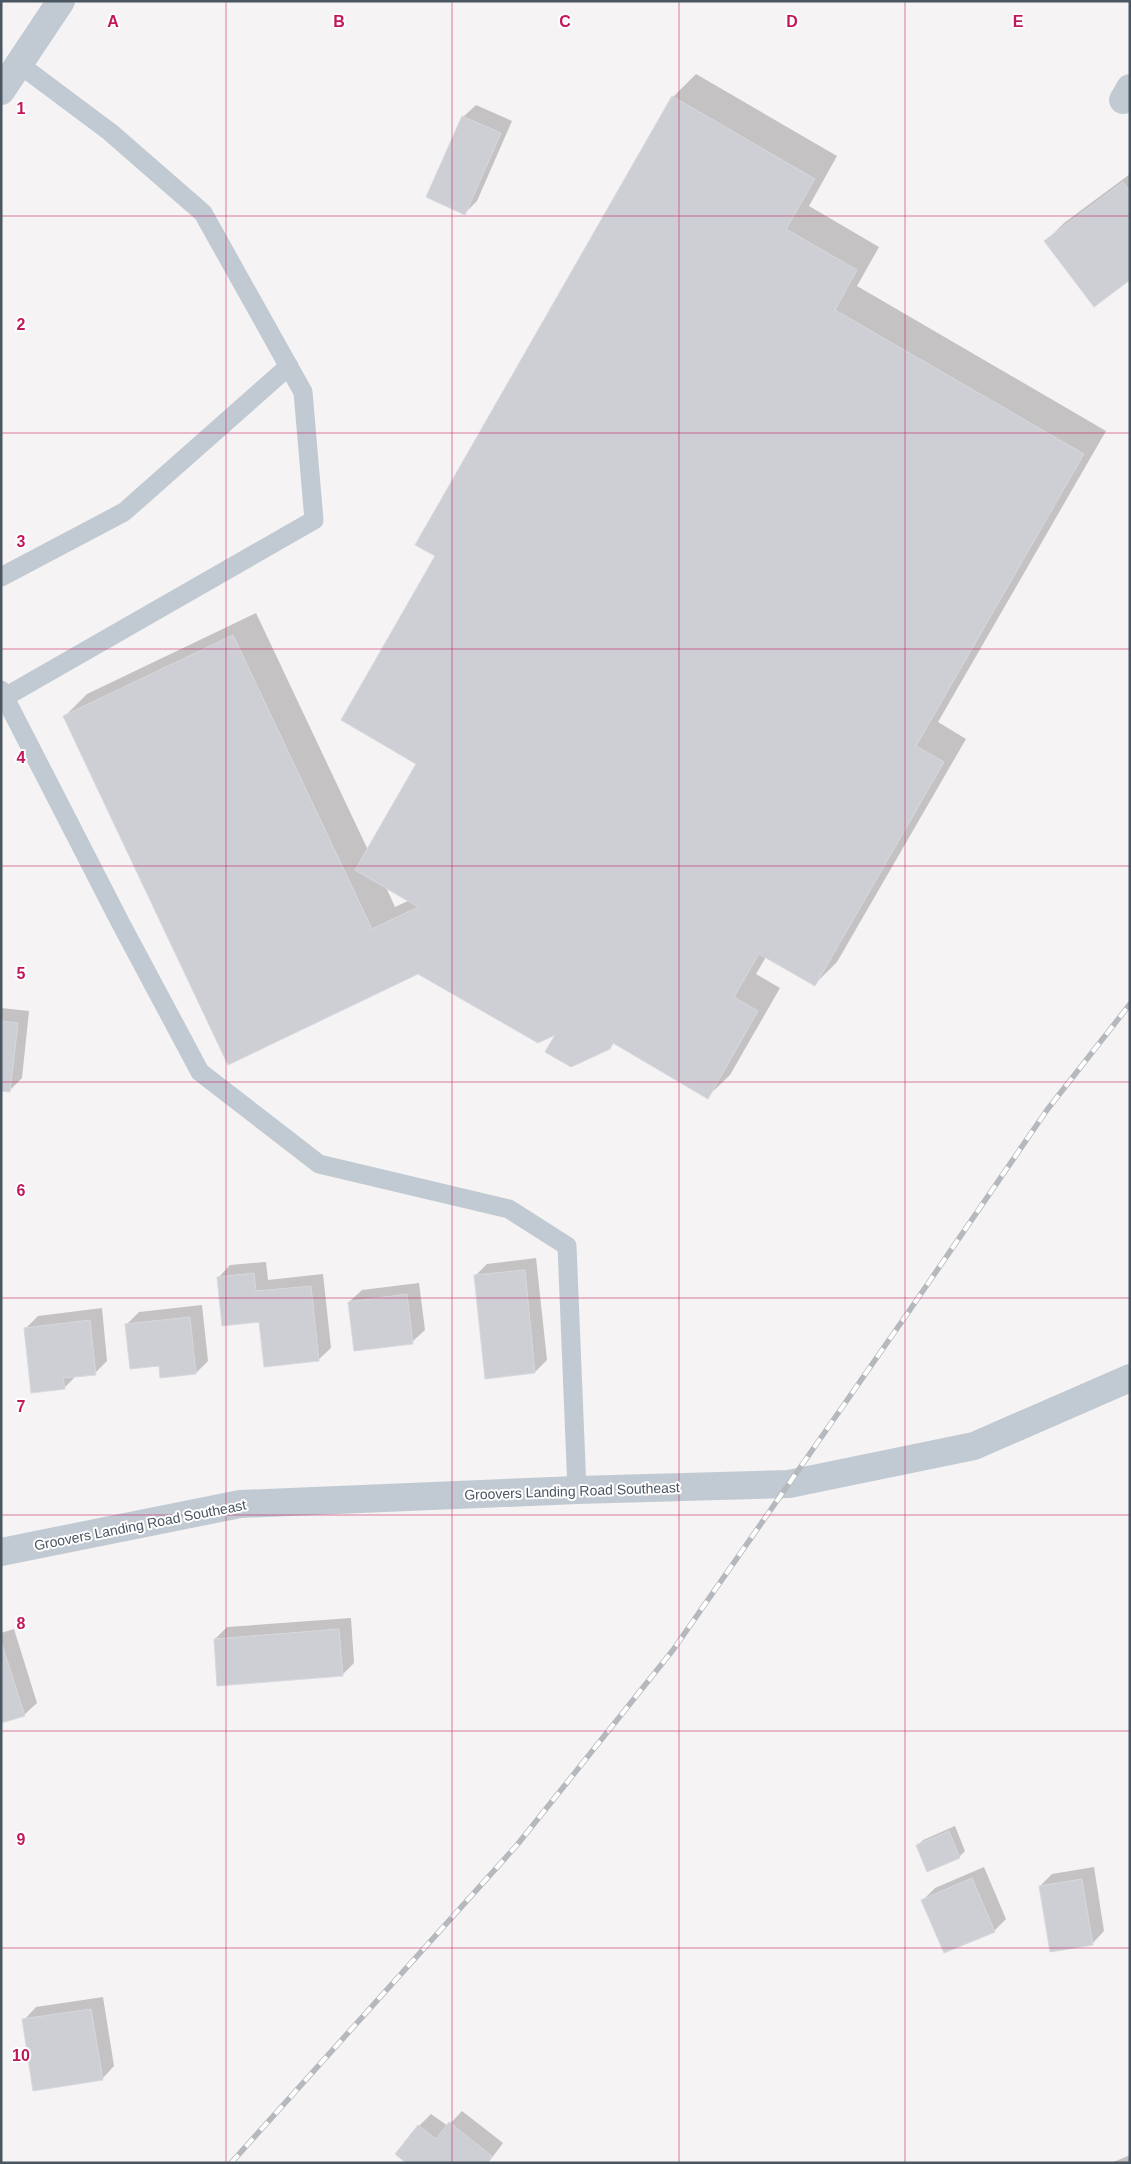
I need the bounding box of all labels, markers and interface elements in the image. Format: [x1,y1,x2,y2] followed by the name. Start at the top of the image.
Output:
[107,13,119,30] text: A
[333,13,345,30] text: B
[559,13,571,30] text: C
[786,13,798,30] text: D
[1013,13,1024,30] text: E
[17,100,26,117] text: 1
[17,316,26,333] text: 2
[17,533,26,550] text: 3
[17,749,26,766] text: 4
[17,965,26,982] text: 5
[17,1182,26,1199] text: 6
[17,1398,26,1415] text: 7
[464,1479,680,1503] street label: Groovers Landing Road Southeast
[33,1497,247,1553] street label: Groovers Landing Road Southeast
[17,1615,26,1632] text: 8
[17,1831,26,1848] text: 9
[12,2047,30,2064] text: 10

